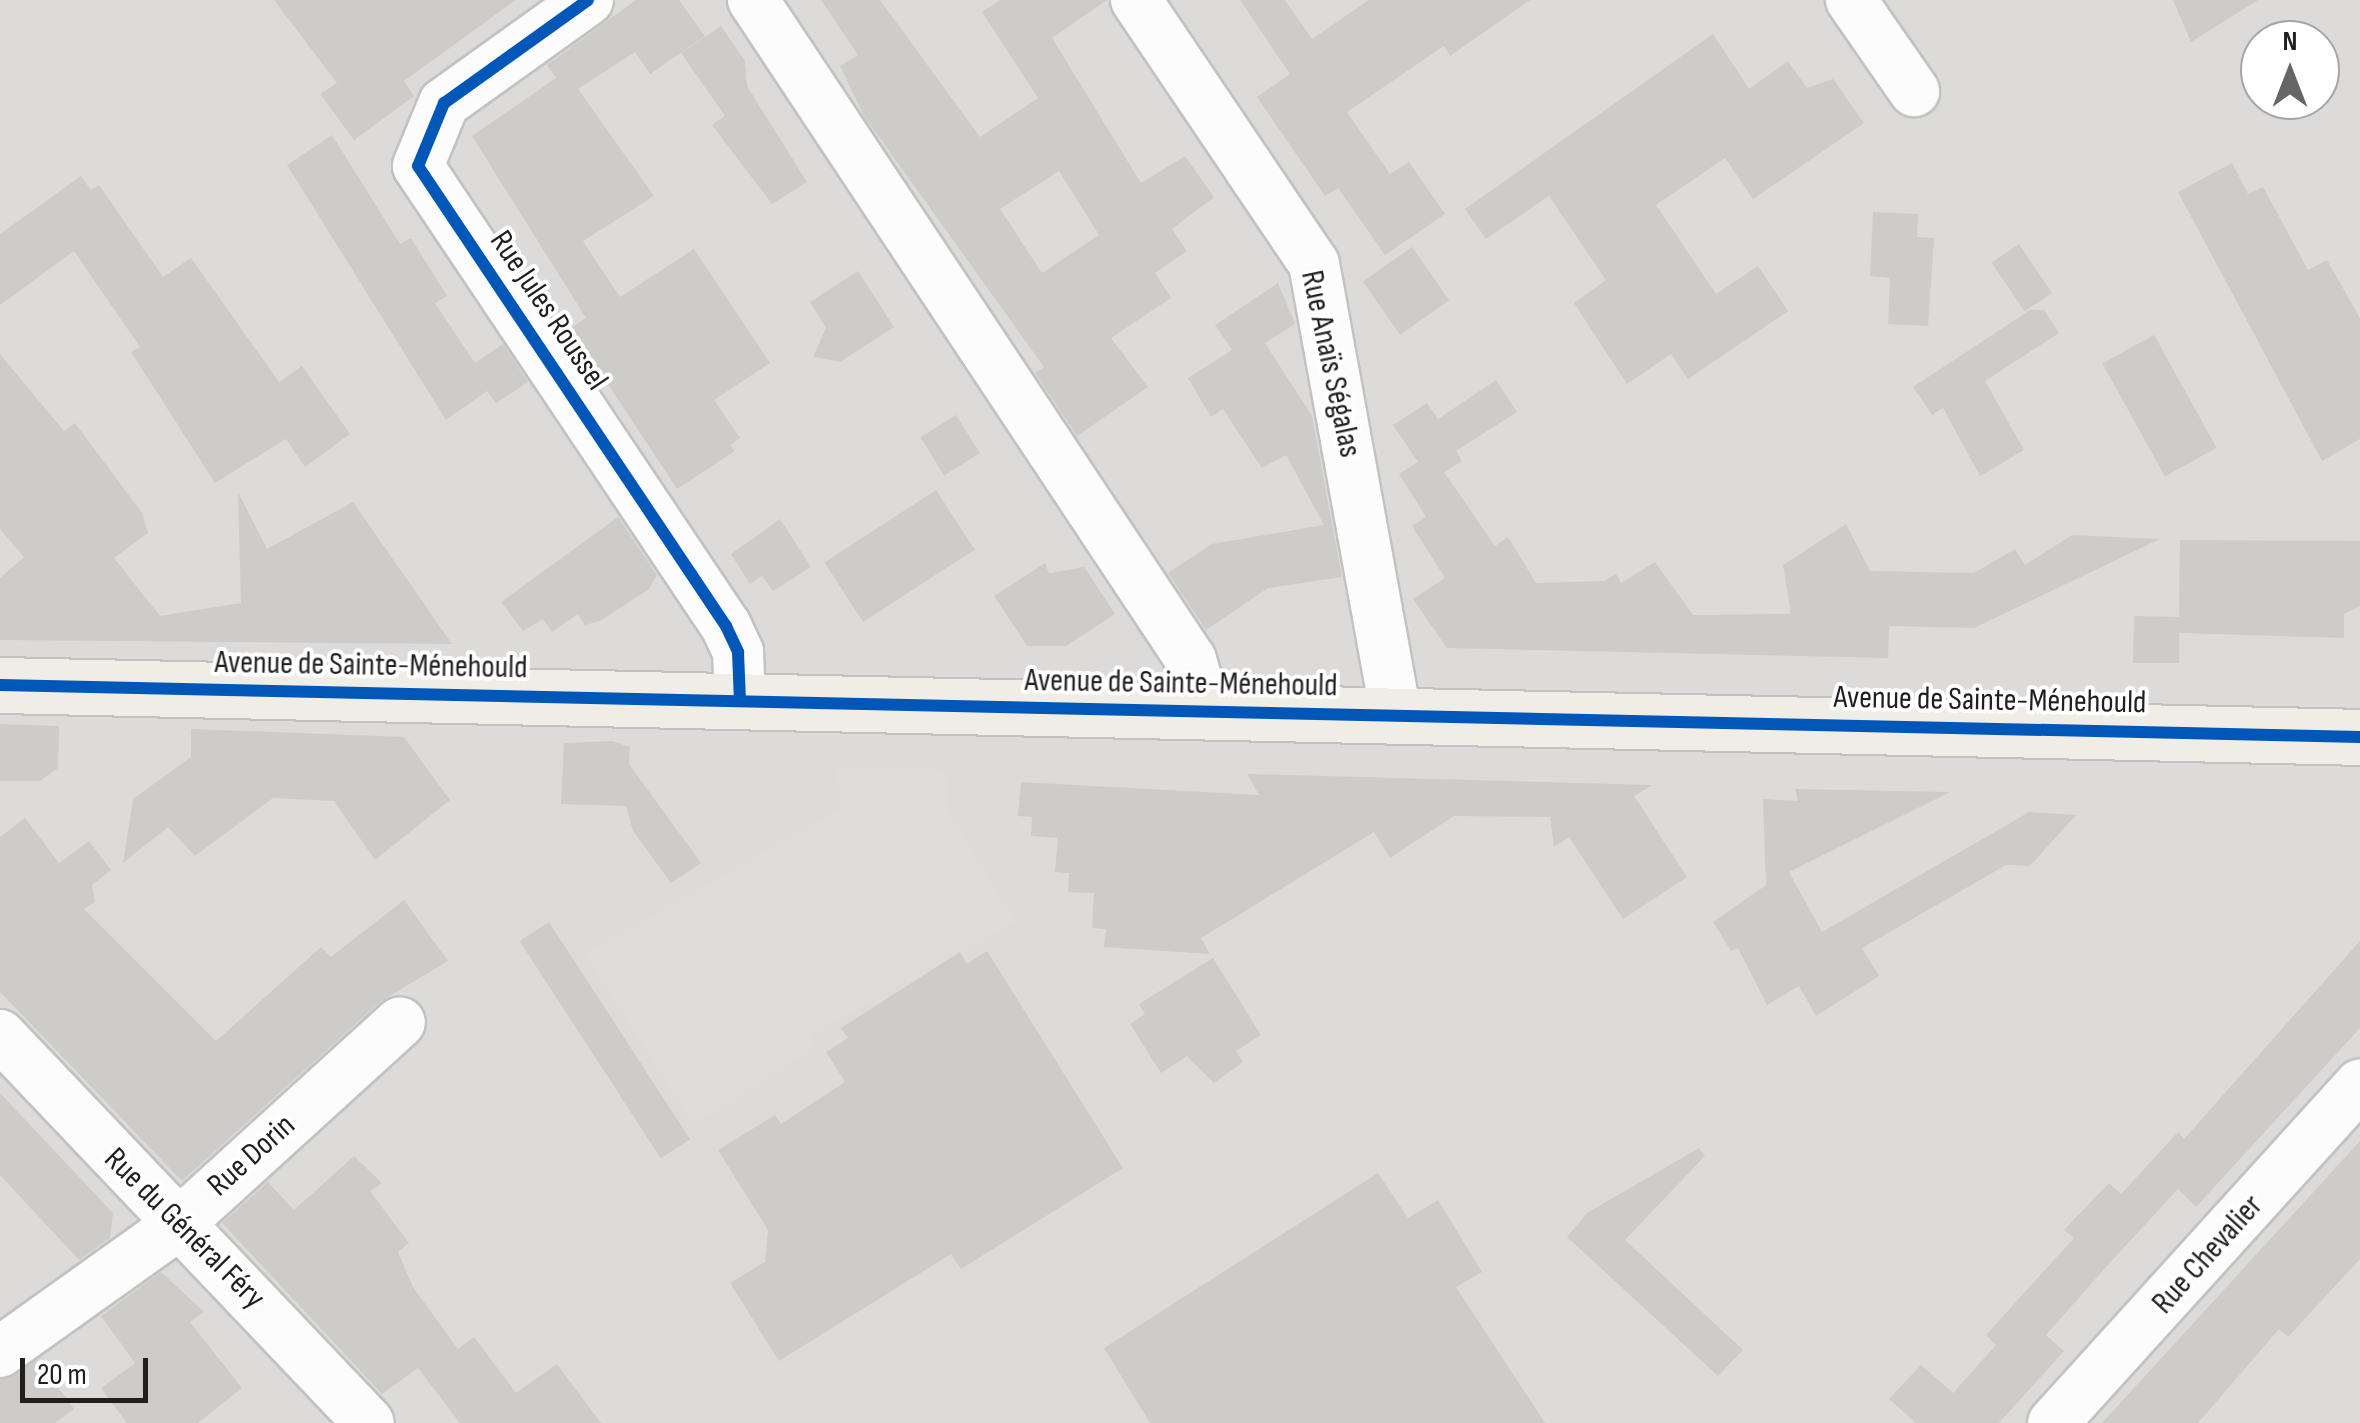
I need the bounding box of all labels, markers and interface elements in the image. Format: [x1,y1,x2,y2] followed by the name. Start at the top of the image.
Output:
[2240,20,2340,120] north arrow
[2283,25,2297,58] text: N
[481,224,615,398] street label: Rue Jules Roussel
[1291,267,1369,461] street label: Rue Anaïs Ségalas
[214,644,528,688] street label: Avenue de Sainte-Ménehould
[1024,662,1338,706] street label: Avenue de Sainte-Ménehould
[1833,679,2147,723] street label: Avenue de Sainte-Ménehould
[201,1107,303,1205] street label: Rue Dorin
[96,1141,272,1317] street label: Rue du Général Féry
[2145,1188,2271,1322] street label: Rue Chevalier
[25,1338,152,1400] scale bar
[37,1357,87,1393] text: 20 m

